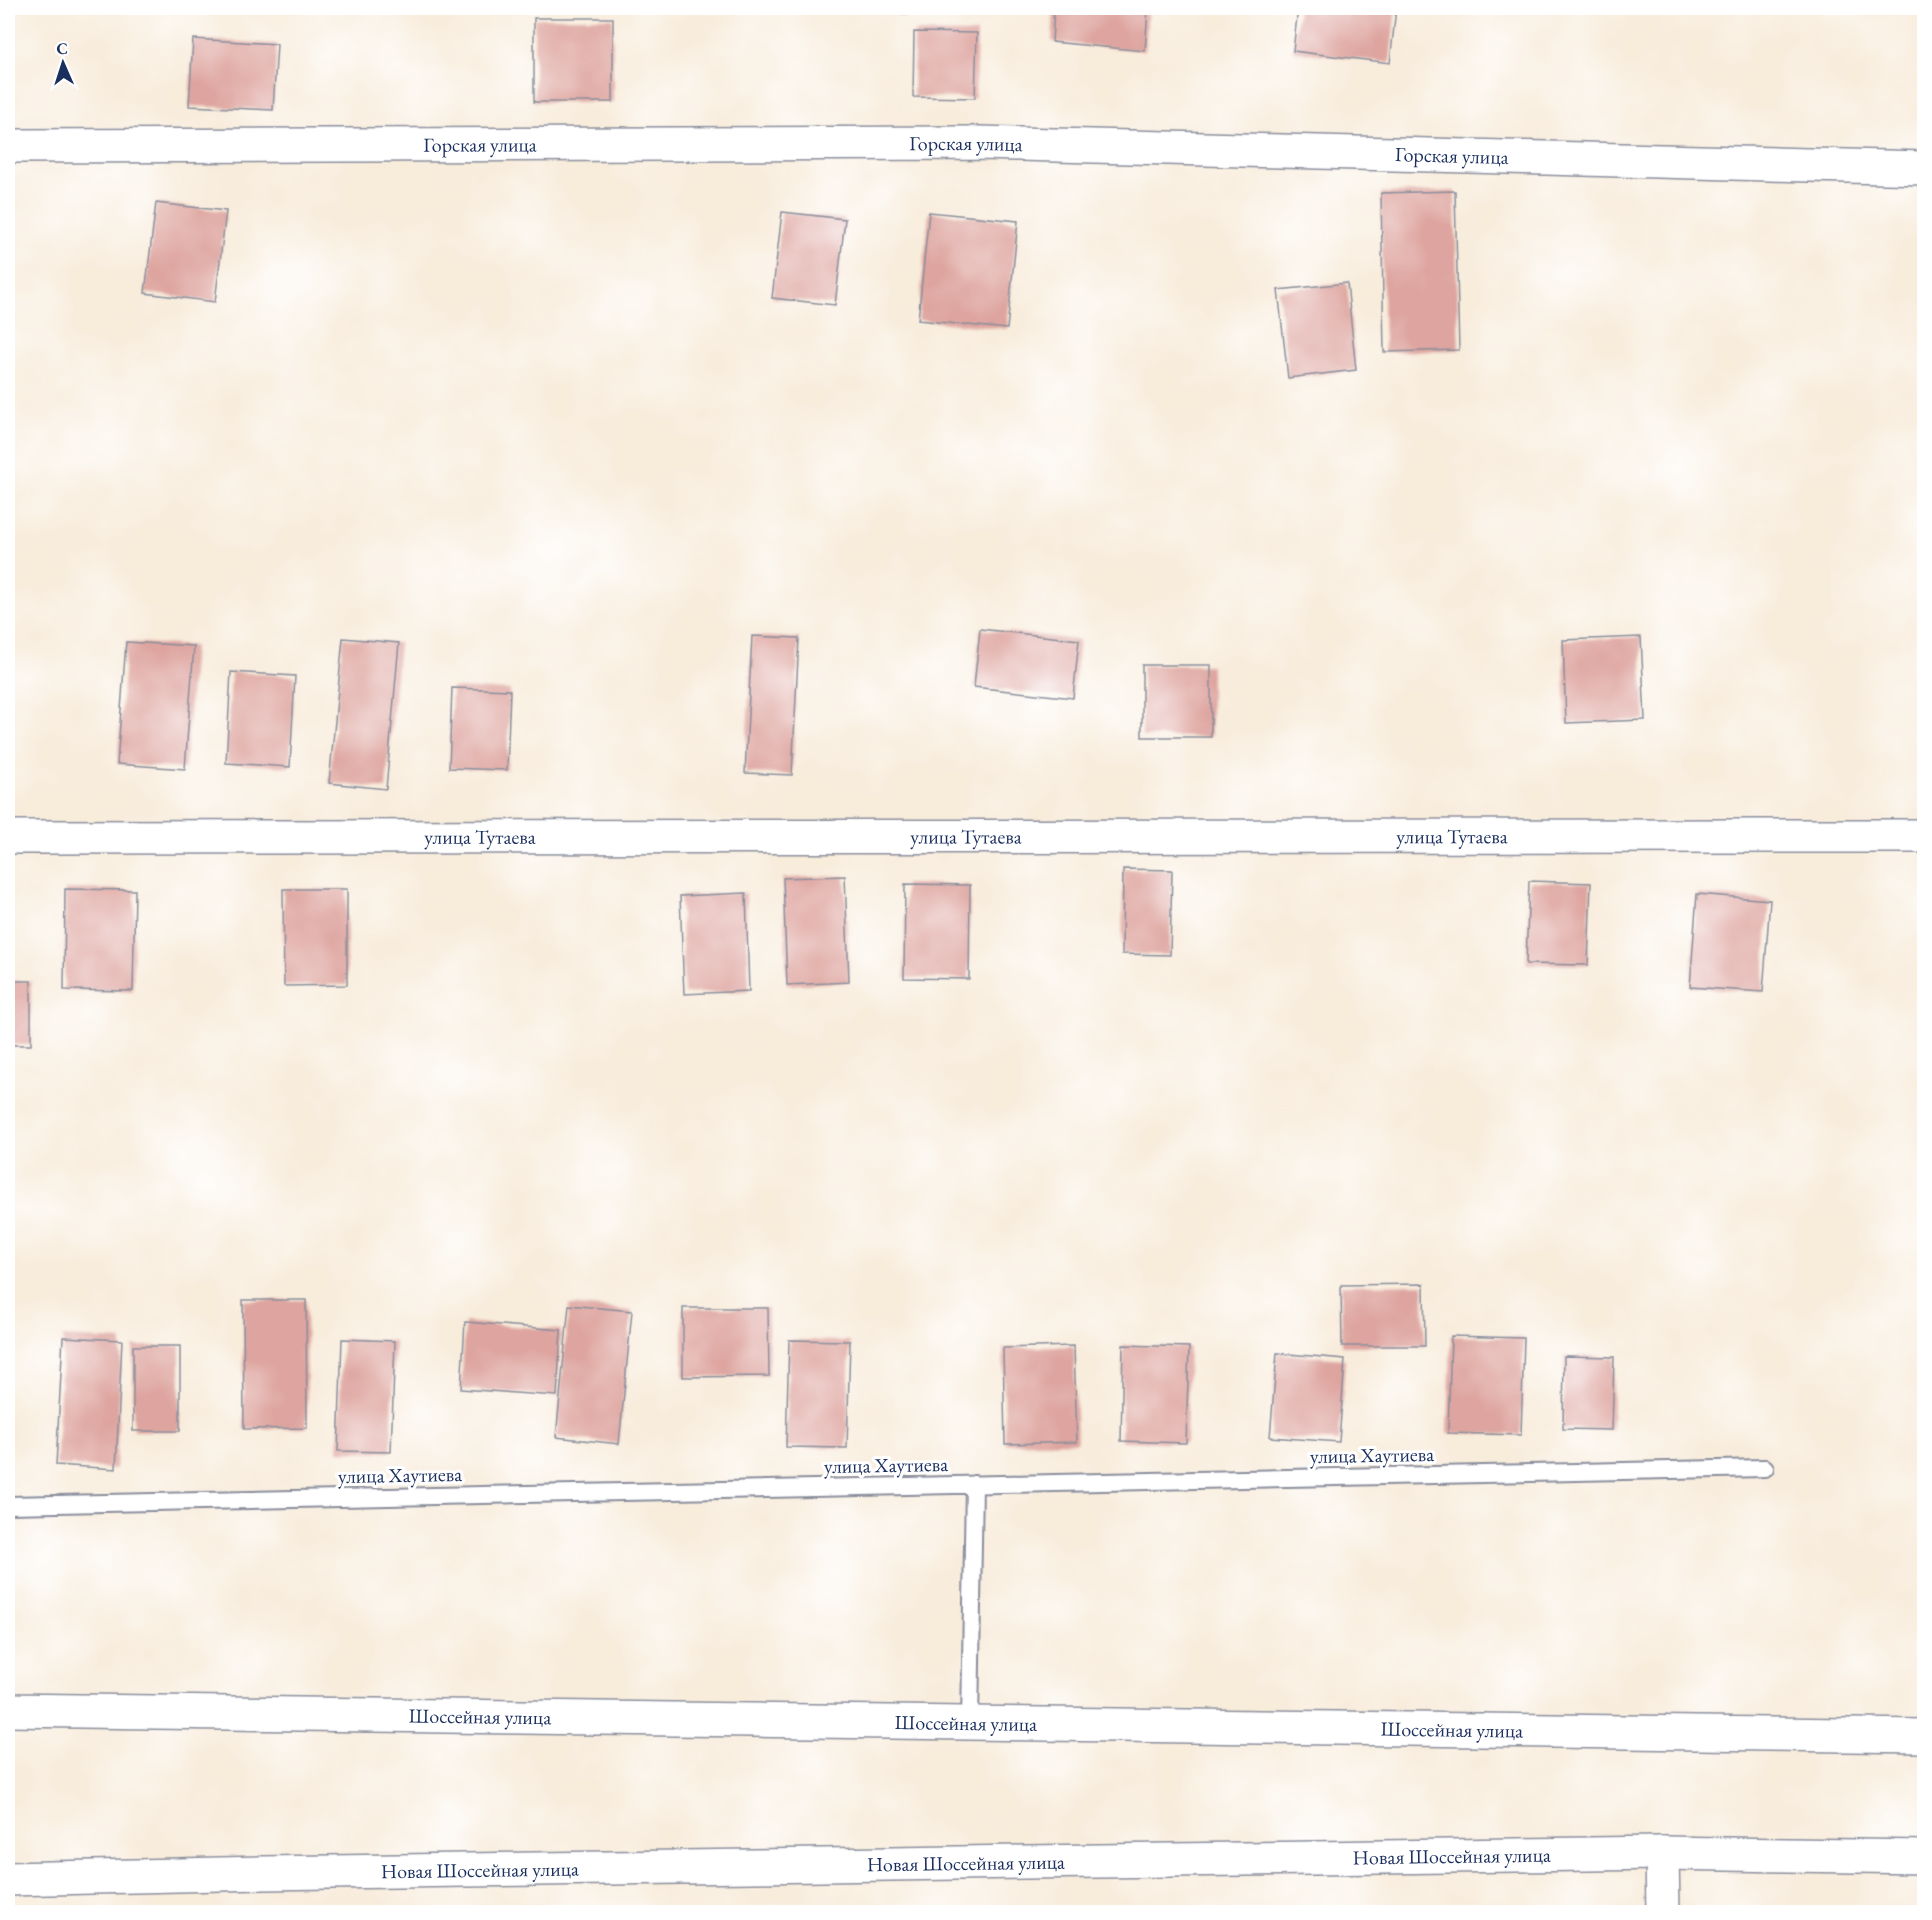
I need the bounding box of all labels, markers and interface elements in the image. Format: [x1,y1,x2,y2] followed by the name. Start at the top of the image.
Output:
[33,33,93,93] north arrow
[56,38,68,59] text: С
[909,130,1023,157] street label: Горская улица
[423,131,537,158] street label: Горская улица
[1395,141,1509,170] street label: Горская улица
[910,823,1022,850] street label: улица Тутаева
[1396,823,1508,849] street label: улица Тутаева
[424,824,536,850] street label: улица Тутаева
[1310,1441,1434,1469] street label: улица Хаутиева
[824,1451,948,1479] street label: улица Хаутиева
[338,1461,462,1489] street label: улица Хаутиева
[409,1702,551,1730] street label: Шоссейная улица
[894,1709,1037,1737] street label: Шоссейная улица
[1380,1716,1523,1744] street label: Шоссейная улица
[1353,1842,1551,1870] street label: Новая Шоссейная улица
[867,1849,1065,1877] street label: Новая Шоссейная улица
[381,1855,579,1884] street label: Новая Шоссейная улица

